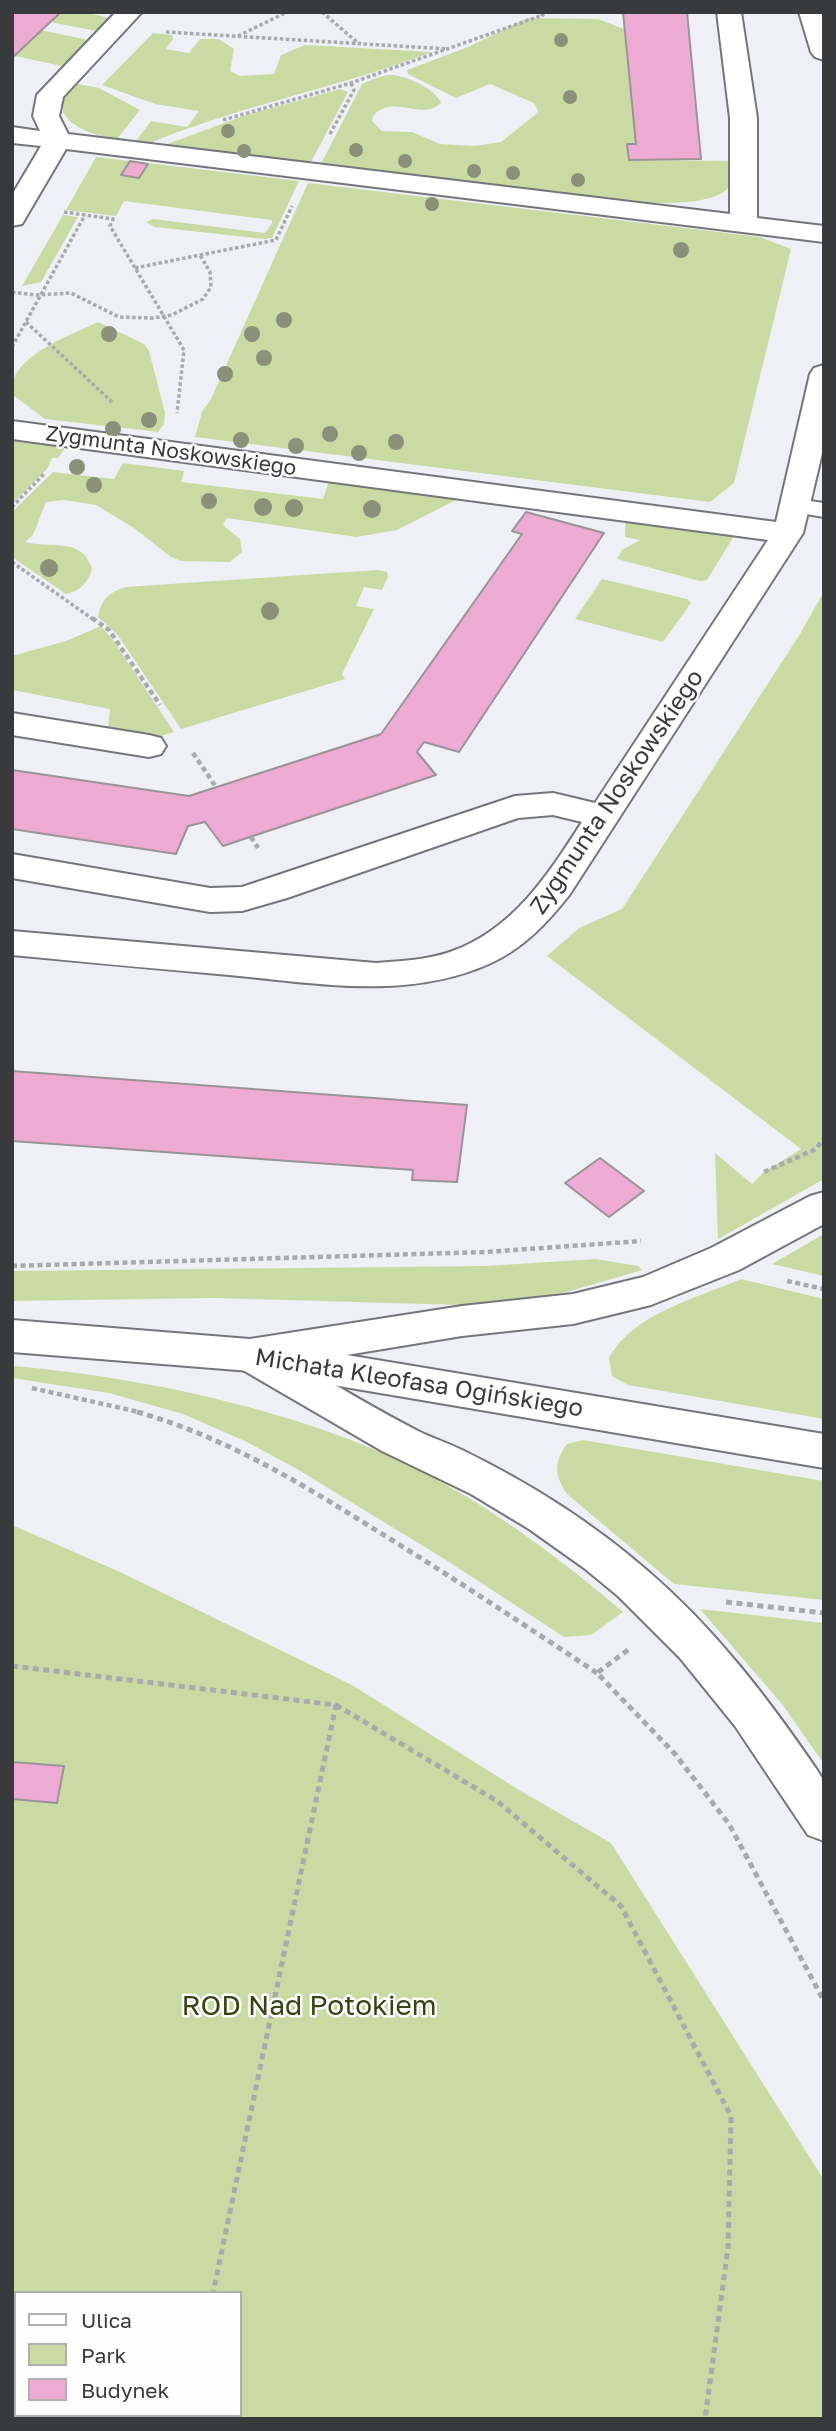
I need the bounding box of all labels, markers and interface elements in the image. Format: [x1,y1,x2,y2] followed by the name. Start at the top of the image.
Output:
[44,421,298,481] street label: Zygmunta Noskowskiego
[524,664,710,920] street label: Zygmunta Noskowskiego
[253,1343,585,1423] street label: Michała Kleofasa Ogińskiego
[182,1989,436,2023] park label: ROD Nad Potokiem
[14,2291,242,2417] legend
[81,2307,132,2333] text: Ulica
[81,2342,126,2368] text: Park
[81,2377,169,2403] text: Budynek

